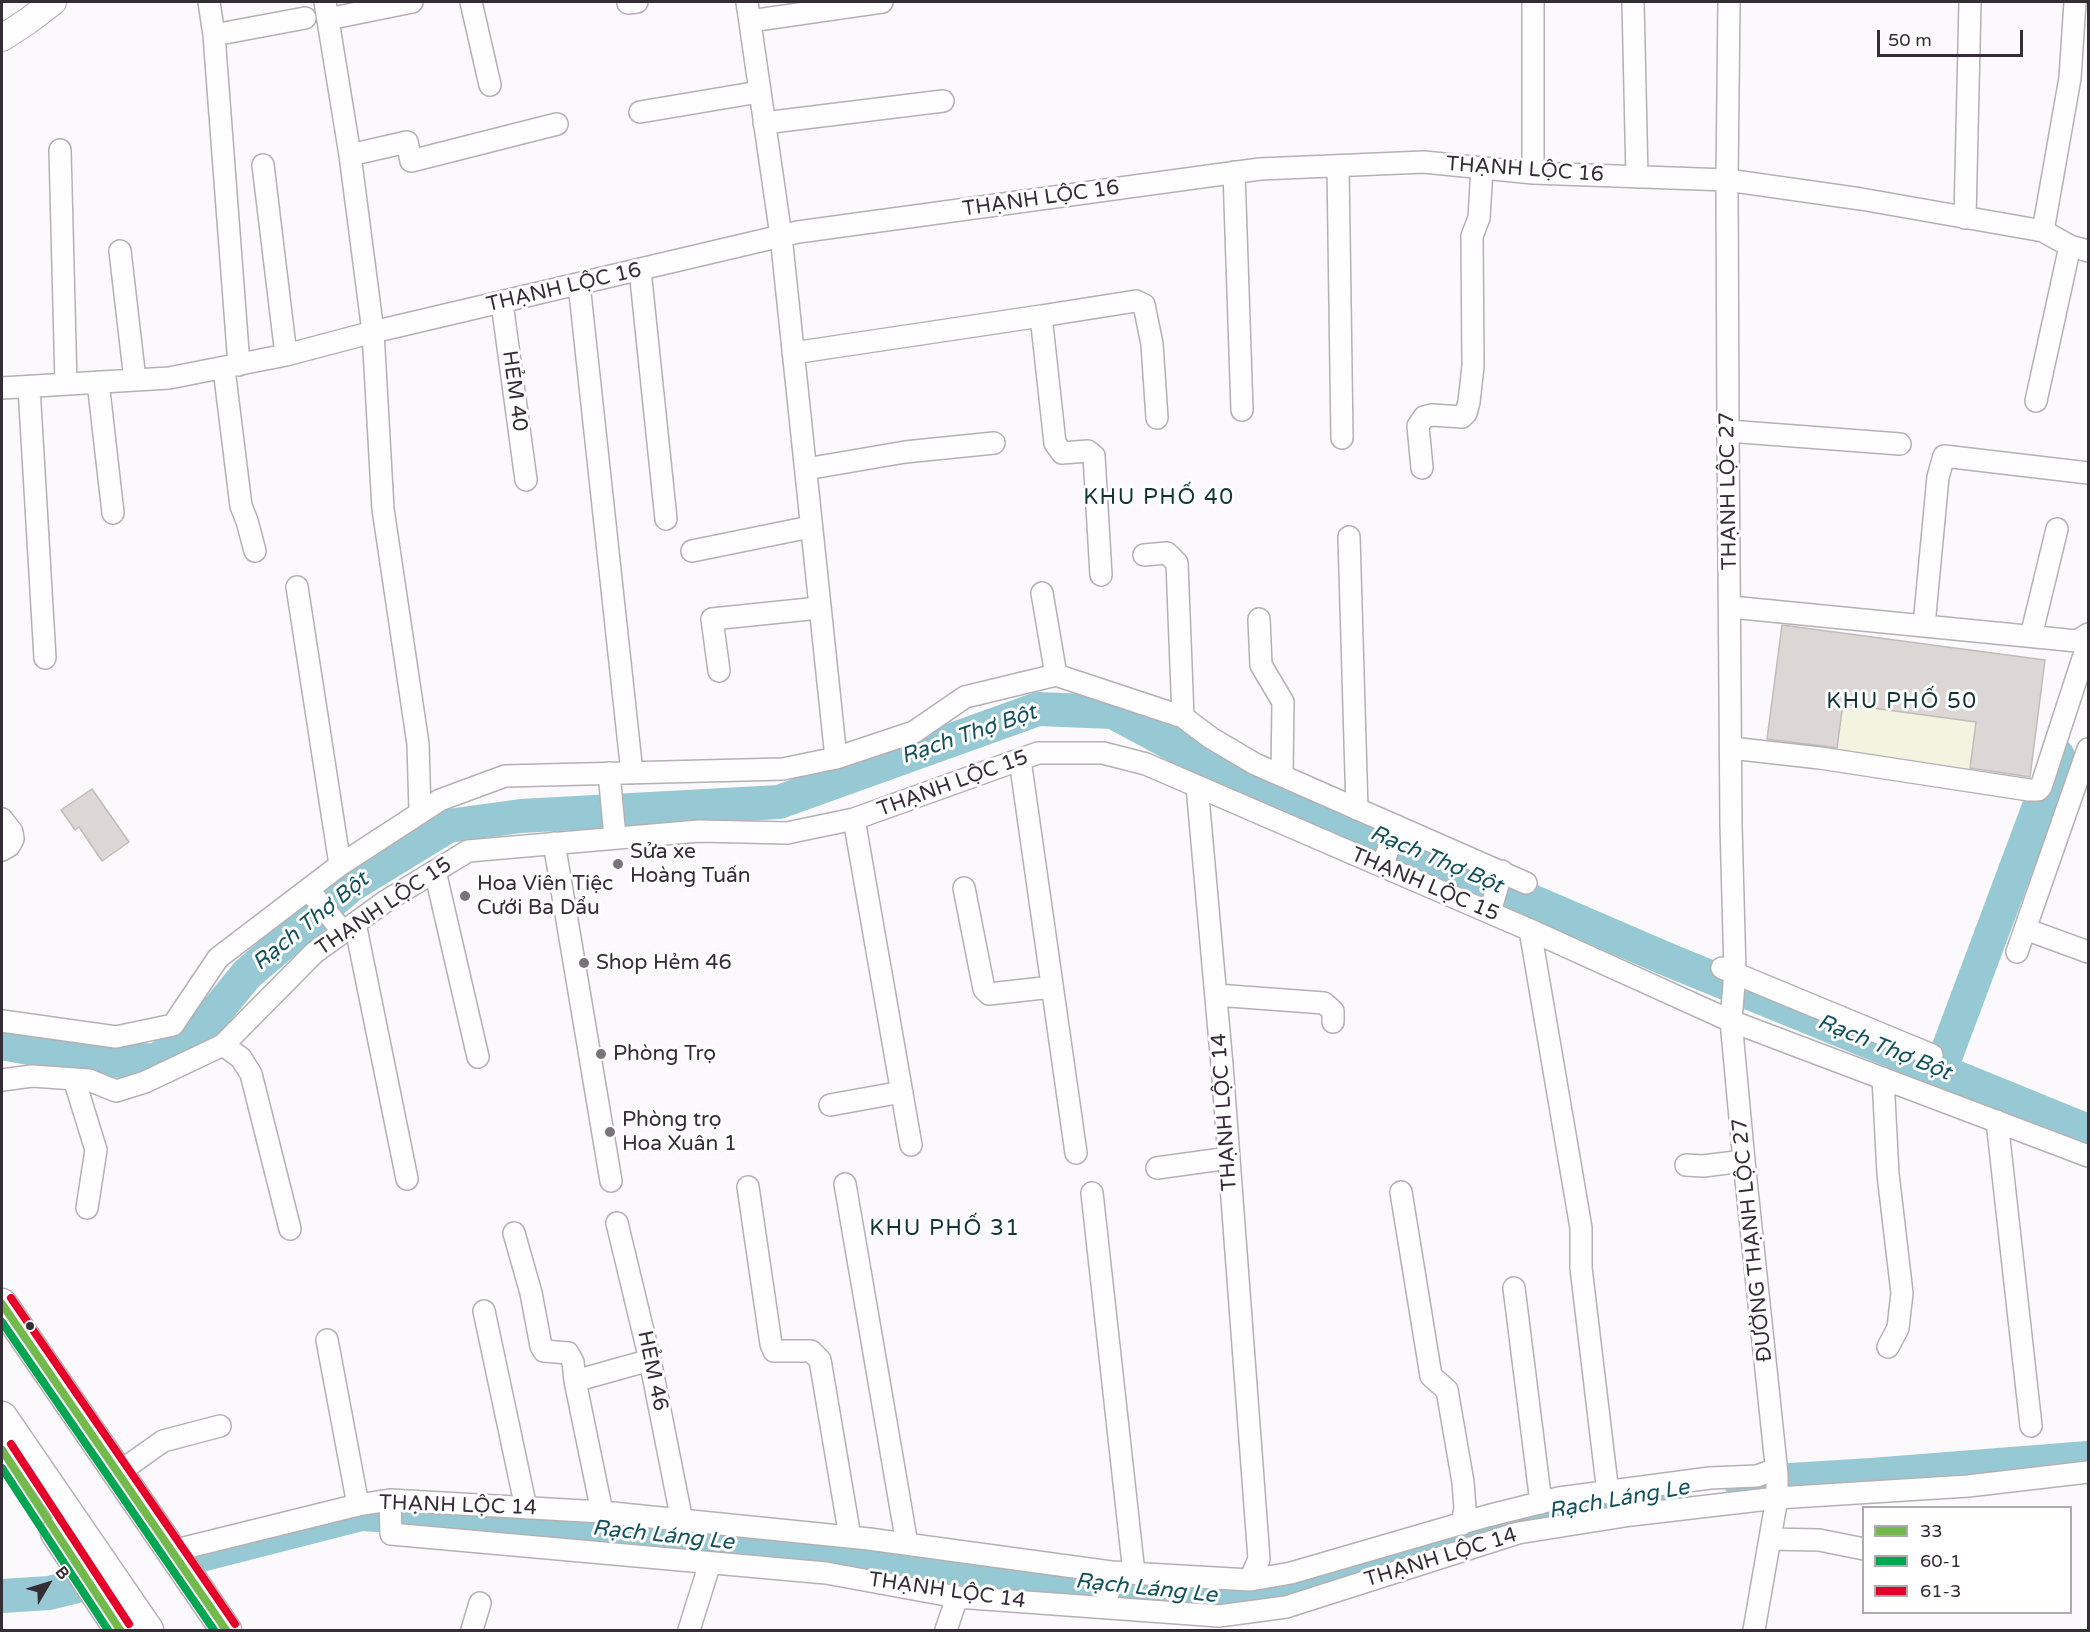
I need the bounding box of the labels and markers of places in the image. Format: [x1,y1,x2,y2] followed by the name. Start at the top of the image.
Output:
[630,839,751,889] place label: Sửa xe Hoàng Tuấn
[611,857,625,871] marker: Sửa xe Hoàng Tuấn
[477,871,613,921] place label: Hoa Viên Tiệc Cưới Ba Dẩu
[458,889,472,903] marker: Hoa Viên Tiệc Cưới Ba Dẩu
[596,950,732,976] place label: Shop Hẻm 46
[577,956,591,970] marker: Shop Hẻm 46
[613,1041,716,1067] place label: Phòng Trọ
[594,1047,608,1061] marker: Phòng Trọ
[622,1107,737,1157] place label: Phòng trọ Hoa Xuân 1
[603,1125,617,1139] marker: Phòng trọ Hoa Xuân 1
[24,1320,36,1332] unlabelled marker

